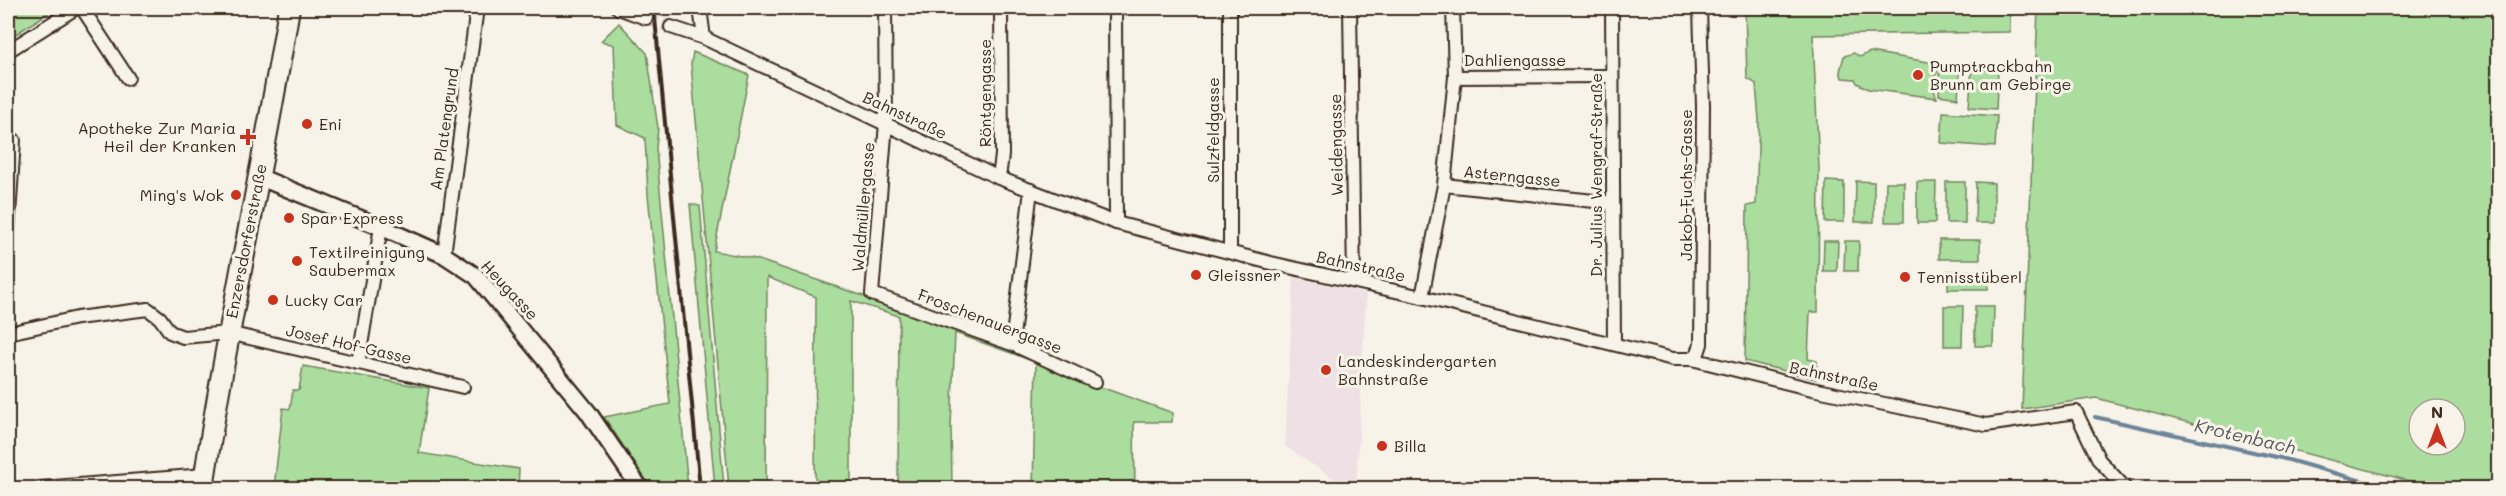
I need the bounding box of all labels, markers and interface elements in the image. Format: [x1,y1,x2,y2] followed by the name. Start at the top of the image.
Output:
[974,39,995,147] street label: Röntgengasse
[1464,49,1566,70] street label: Dahliengasse
[1930,55,2071,94] place label: Pumptrackbahn Brunn am Gebirge
[425,66,463,192] street label: Am Platengrund
[1911,68,1925,82] marker: Pumptrackbahn Brunn am Gebirge
[1585,73,1606,277] street label: Dr. Julius Wengraf-Straße
[1202,77,1223,183] street label: Sulzfeldgasse
[860,86,951,143] street label: Bahnstraße
[1324,94,1347,196] street label: Weidengasse
[1675,109,1696,261] street label: Jakob-Fuchs-Gasse
[319,113,342,134] place label: Eni
[78,117,236,156] place label: Apotheke Zur Maria Heil der Kranken
[300,117,314,131] marker: Eni
[241,130,255,144] marker: Apotheke Zur Maria Heil der Kranken
[846,141,879,273] street label: Waldmüllergasse
[1463,160,1562,191] street label: Asterngasse
[220,162,271,320] street label: Enzersdorferstraße
[140,184,224,205] place label: Ming's Wok
[229,188,243,202] marker: Ming's Wok
[301,207,404,228] place label: Spar Express
[282,211,296,225] marker: Spar Express
[309,241,425,280] place label: Textilreinigung Saubermax
[1315,245,1408,286] street label: Bahnstraße
[290,254,304,268] marker: Textilreinigung Saubermax
[477,255,544,324] street label: Heugasse
[1208,264,1281,285] place label: Gleissner
[1917,266,2022,287] place label: Tennisstüberl
[1189,268,1203,282] marker: Gleissner
[1898,270,1912,284] marker: Tennisstüberl
[915,283,1065,358] street label: Froschenauergasse
[285,289,363,310] place label: Lucky Car
[266,293,280,307] marker: Lucky Car
[284,319,414,368] street label: Josef Hof-Gasse
[1338,350,1497,389] place label: Landeskindergarten Bahnstraße
[1788,356,1881,395] street label: Bahnstraße
[1319,363,1333,377] marker: Landeskindergarten Bahnstraße
[2407,397,2467,457] north arrow
[2431,401,2443,422] text: N
[2192,413,2298,459] water label: Krotenbach
[1394,435,1427,456] place label: Billa
[1375,439,1389,453] marker: Billa

